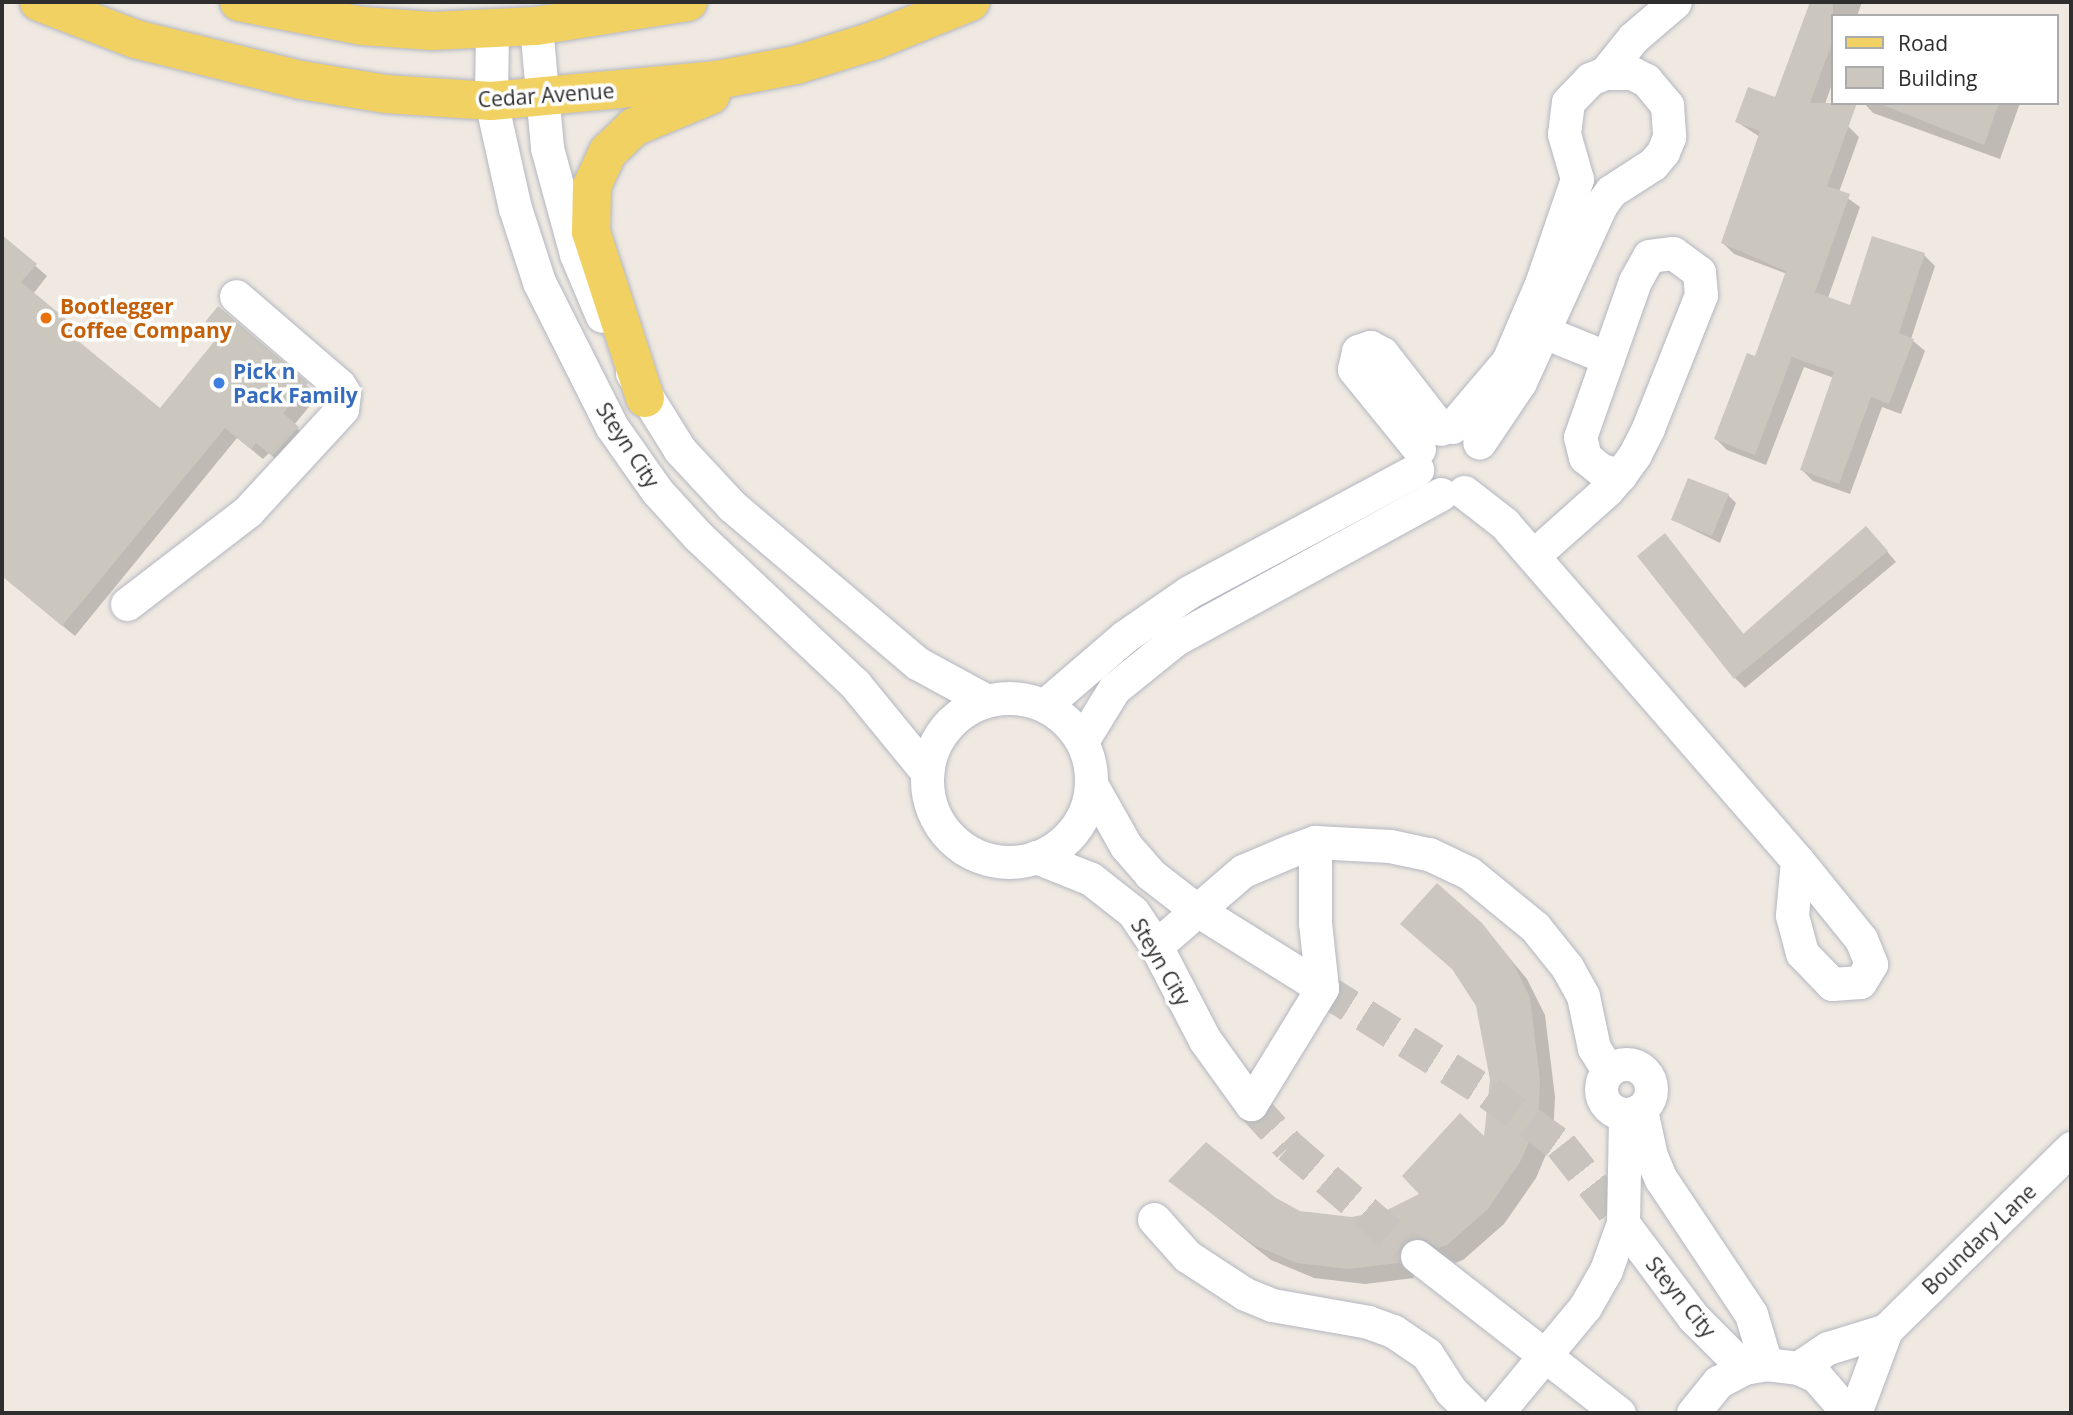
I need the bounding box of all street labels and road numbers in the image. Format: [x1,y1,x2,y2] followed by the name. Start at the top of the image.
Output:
[477,78,615,112] street label: Cedar Avenue
[591,398,665,492] street label: Steyn City
[1126,914,1196,1010] street label: Steyn City
[1917,1178,2041,1300] street label: Boundary Lane
[1641,1252,1721,1342] street label: Steyn City

